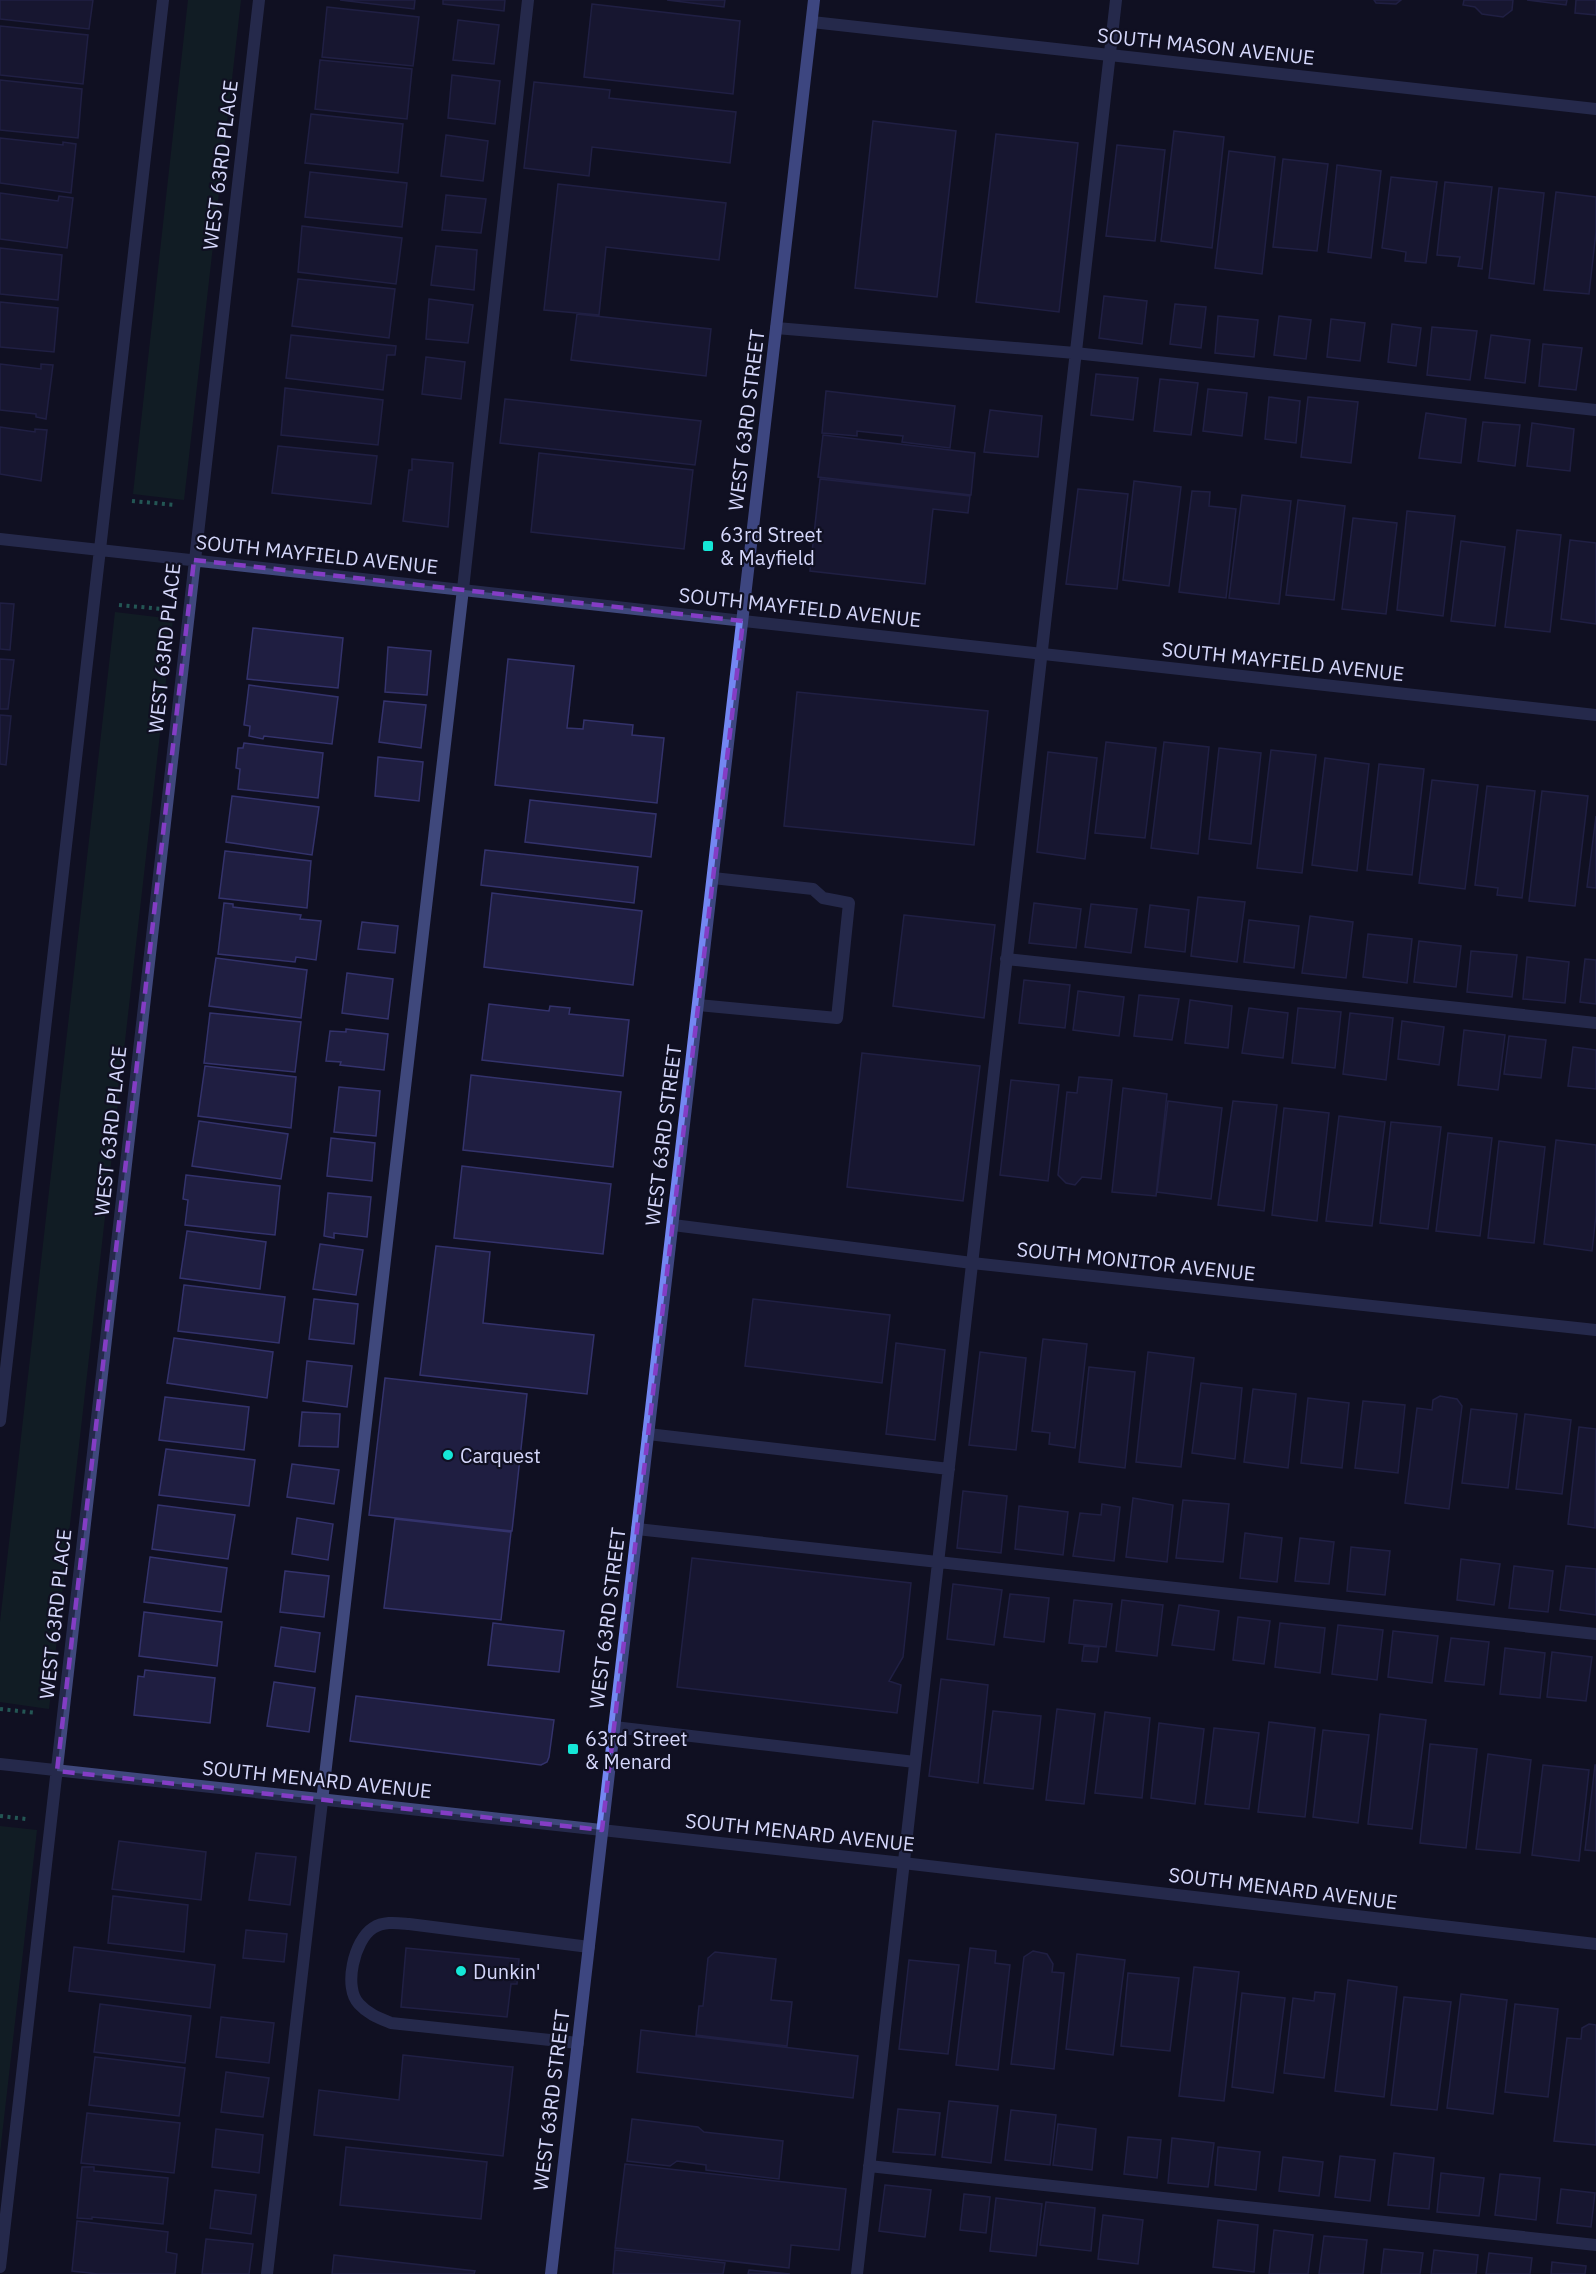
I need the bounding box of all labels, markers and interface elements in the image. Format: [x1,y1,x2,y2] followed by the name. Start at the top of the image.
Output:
[1096,21,1316,71] street label: SOUTH MASON AVENUE
[196,78,244,252] street label: WEST 63RD PLACE
[721,328,771,512] street label: WEST 63RD STREET
[720,521,822,571] place label: 63rd Street & Mayfield
[194,528,440,580] street label: SOUTH MAYFIELD AVENUE
[701,539,715,553] marker: 63rd Street & Mayfield
[142,562,186,734] street label: WEST 63RD PLACE
[677,581,923,633] street label: SOUTH MAYFIELD AVENUE
[1160,635,1406,687] street label: SOUTH MAYFIELD AVENUE
[638,1043,688,1227] street label: WEST 63RD STREET
[88,1045,132,1217] street label: WEST 63RD PLACE
[1015,1235,1257,1287] street label: SOUTH MONITOR AVENUE
[460,1442,541,1469] place label: Carquest
[441,1448,455,1462] marker: Carquest
[582,1526,632,1710] street label: WEST 63RD STREET
[33,1528,77,1700] street label: WEST 63RD PLACE
[585,1725,687,1775] place label: 63rd Street & Menard
[566,1742,580,1756] marker: 63rd Street & Menard
[201,1754,433,1804] street label: SOUTH MENARD AVENUE
[684,1807,916,1857] street label: SOUTH MENARD AVENUE
[1167,1861,1399,1915] street label: SOUTH MENARD AVENUE
[473,1958,541,1985] place label: Dunkin'
[454,1964,468,1978] marker: Dunkin'
[526,2008,576,2192] street label: WEST 63RD STREET

